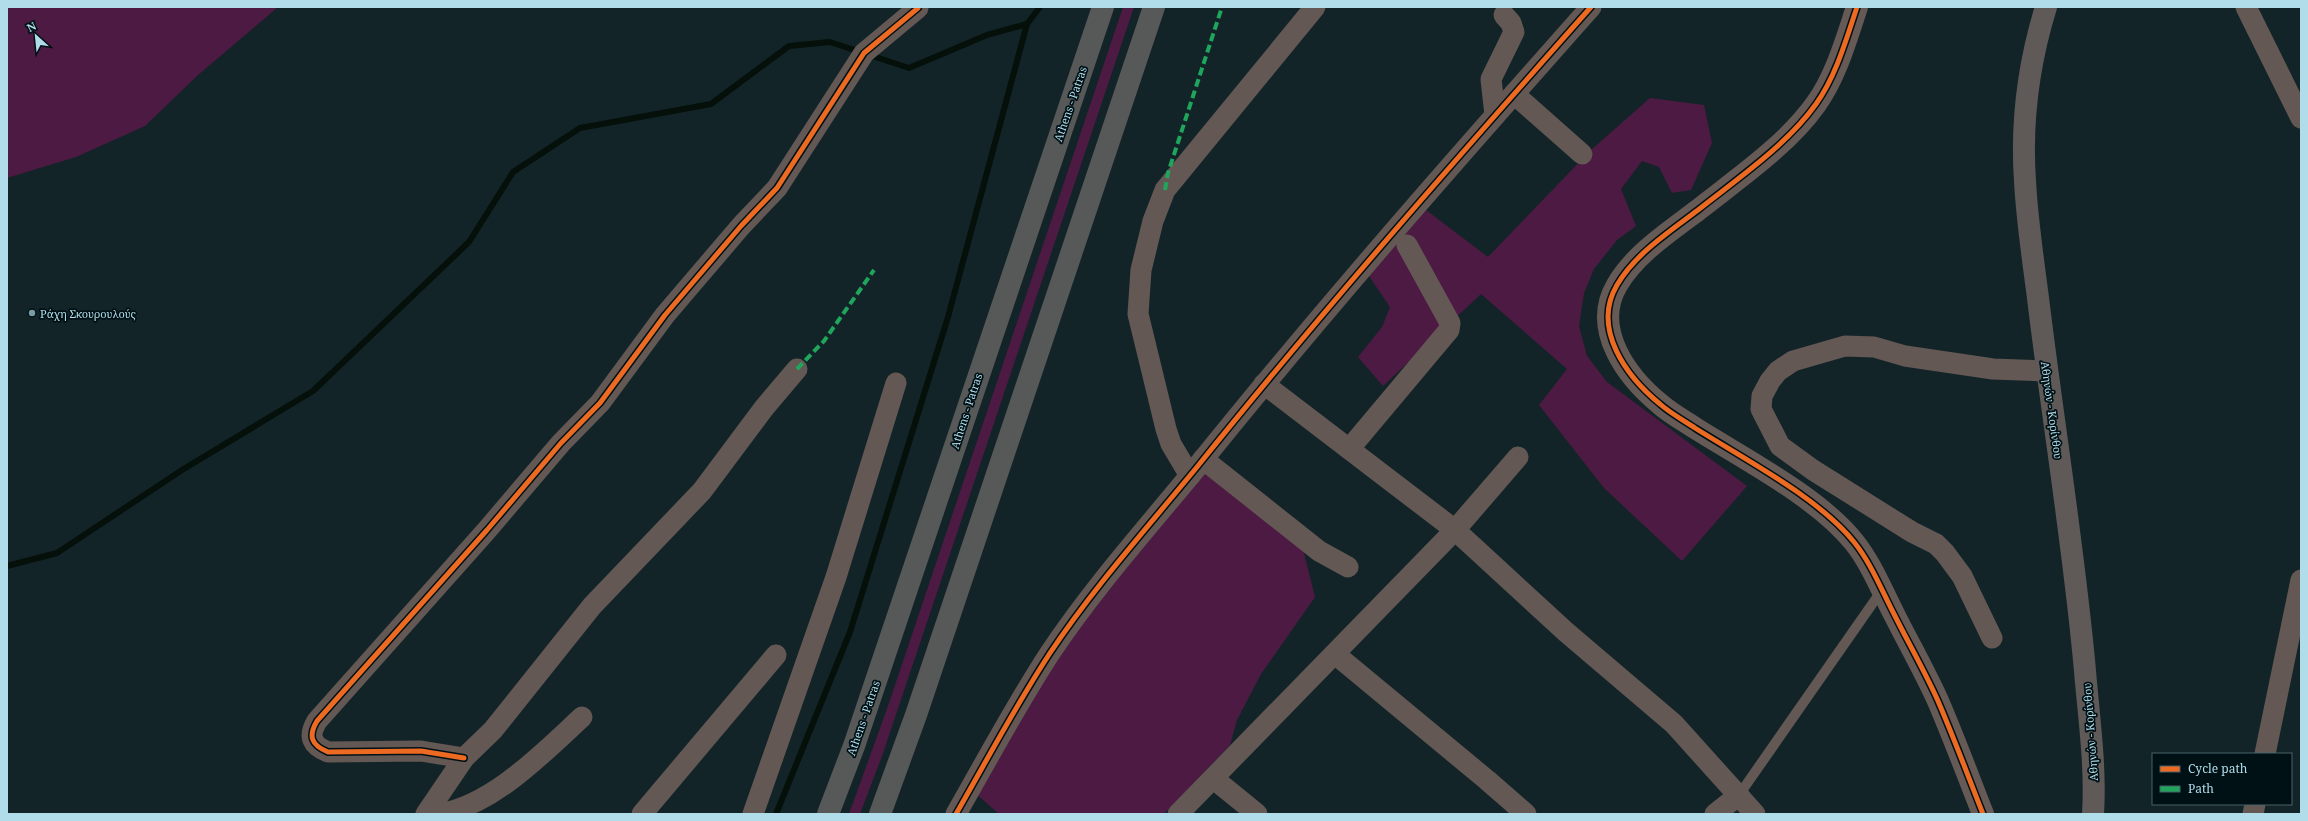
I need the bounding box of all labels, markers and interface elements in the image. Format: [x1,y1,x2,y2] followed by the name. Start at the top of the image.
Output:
[16,16,56,56] north arrow
[24,18,39,35] text: N
[1050,64,1090,144] street label: Athens - Patras
[40,306,136,321] place label: Ράχη Σκουρουλούς
[27,308,37,318] marker: Ράχη Σκουρουλούς
[2038,360,2066,460] street label: Αθηνών - Κορίνθου
[947,371,985,451] street label: Athens - Patras
[843,678,883,758] street label: Athens - Patras
[2079,682,2101,782] street label: Αθηνών - Κορίνθου
[2152,753,2292,805] legend
[2188,760,2248,777] text: Cycle path
[2188,780,2214,797] text: Path

